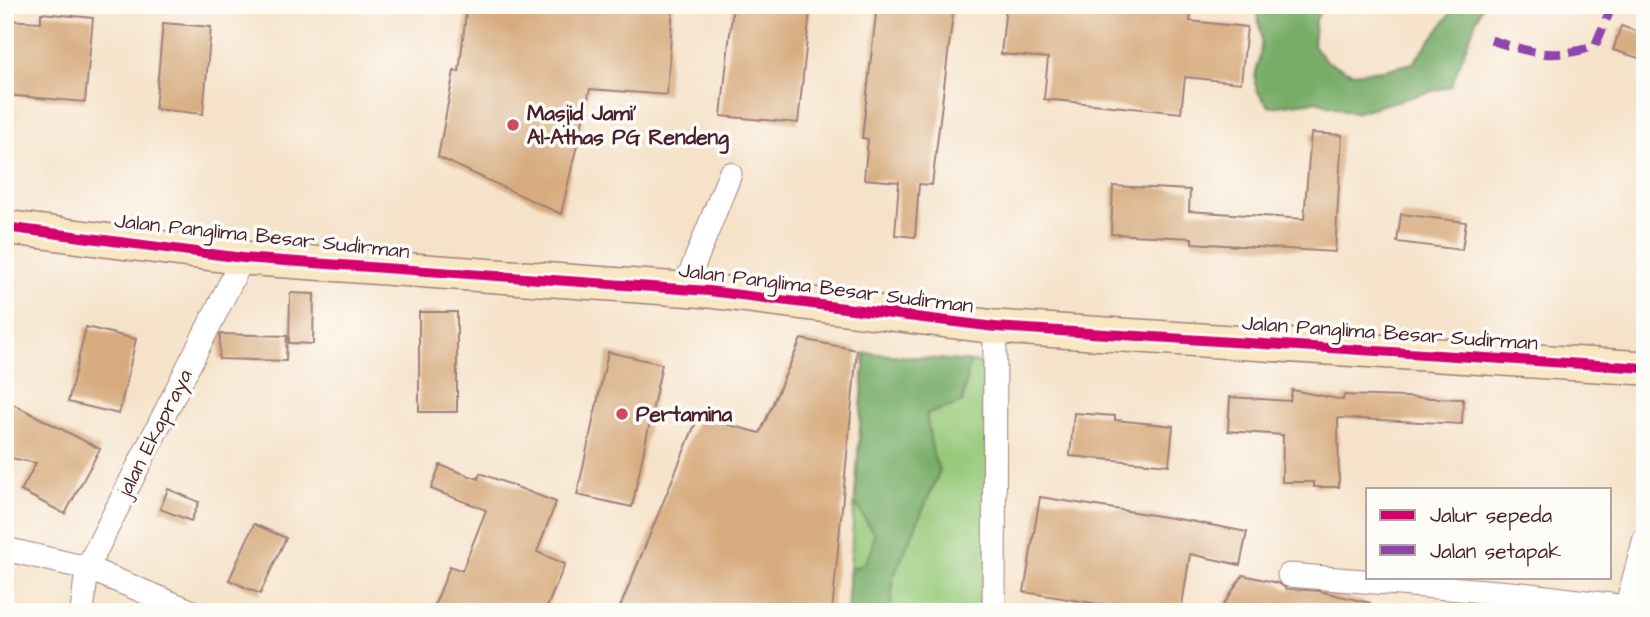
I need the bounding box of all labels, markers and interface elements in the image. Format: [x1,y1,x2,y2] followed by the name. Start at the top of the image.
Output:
[527,99,729,154] place label: Masjid Jami' Al-Athas PG Rendeng
[505,117,521,133] marker: Masjid Jami' Al-Athas PG Rendeng
[113,206,411,268] street label: Jalan Panglima Besar Sudirman
[677,256,975,322] street label: Jalan Panglima Besar Sudirman
[1241,308,1539,360] street label: Jalan Panglima Besar Sudirman
[109,364,202,505] street label: jalan Ekapraya
[636,400,733,429] place label: Pertamina
[614,406,630,422] marker: Pertamina
[1366,488,1612,578] legend
[1430,501,1552,531] text: Jalur sepeda
[1430,537,1561,567] text: Jalan setapak

